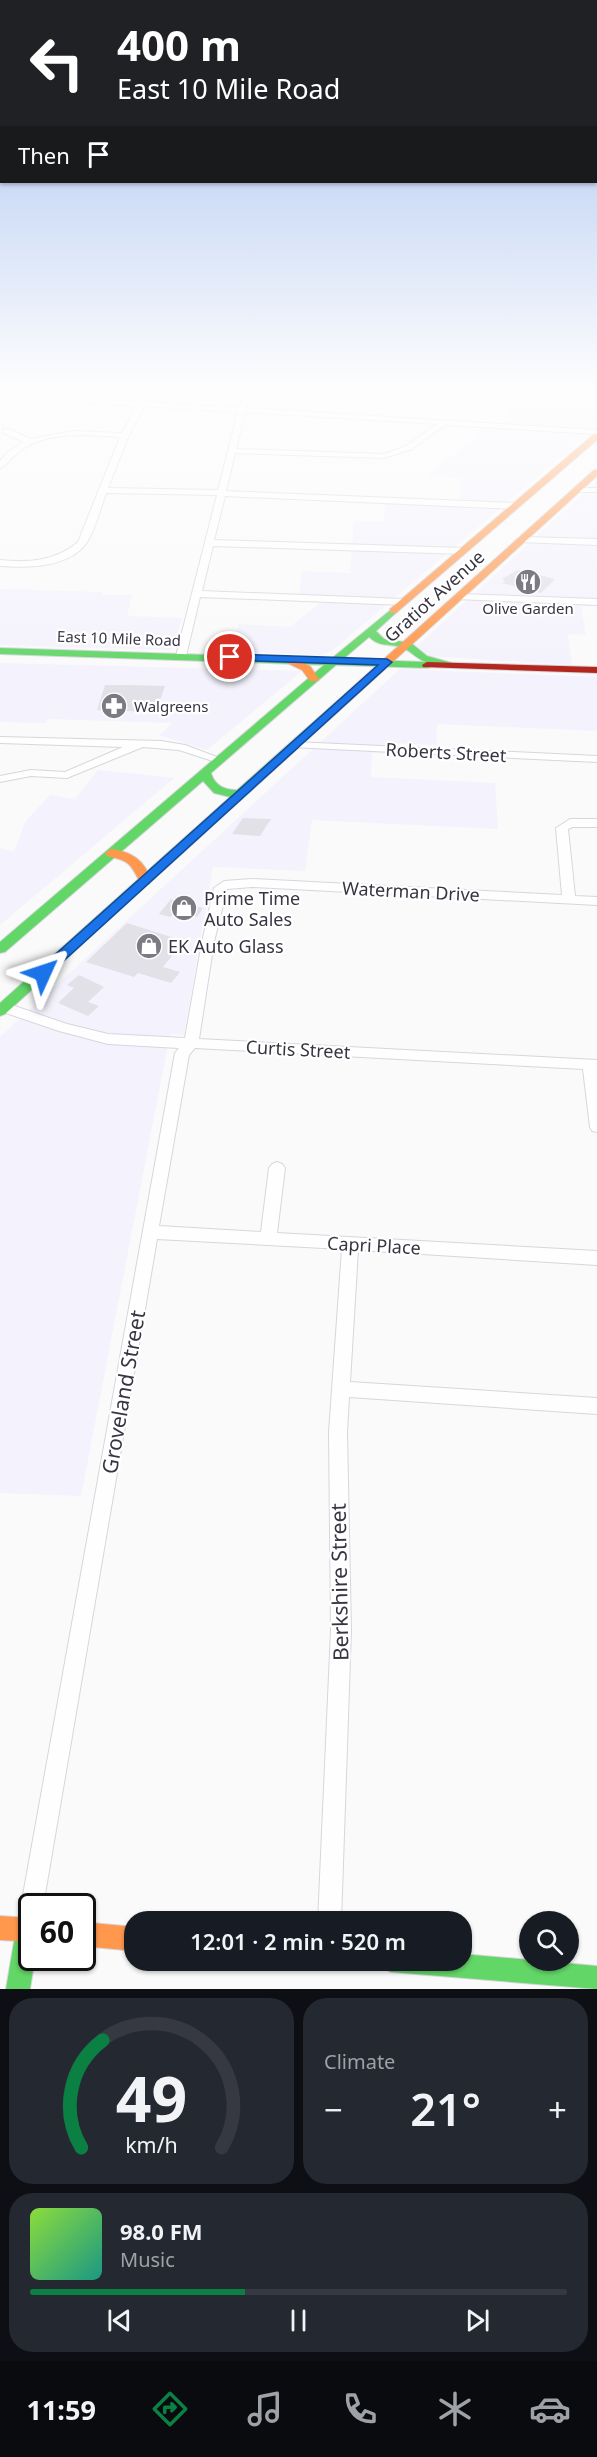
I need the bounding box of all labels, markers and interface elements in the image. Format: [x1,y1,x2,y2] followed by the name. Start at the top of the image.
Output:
[117,16,241,73] text: 400 m
[18,24,96,102] icon: left
[117,70,340,107] text: East 10 Mile Road
[82,138,115,171] icon: arrive
[18,140,70,170] text: Then
[379,545,489,647] street label: Gratiot Avenue
[513,567,543,597] restaurant icon: Olive Garden
[482,598,574,618] place label: Olive Garden
[57,626,181,650] street label: East 10 Mile Road
[204,631,255,682] pin
[213,640,246,673] icon: arrive
[99,691,129,721] pharmacy icon: Walgreens
[134,696,208,716] place label: Walgreens
[385,737,507,767] street label: Roberts Street
[342,875,480,907] street label: Waterman Drive
[204,886,300,931] place label: Prime Time Auto Sales
[169,893,199,923] shop icon: Prime Time Auto Sales
[134,931,164,961] shop icon: EK Auto Glass
[168,934,284,958] place label: EK Auto Glass
[11,941,75,1005] position arrow
[245,1034,351,1064] street label: Curtis Street
[327,1231,421,1259] street label: Capri Place
[95,1308,151,1476] street label: Groveland Street
[324,1502,354,1661] street label: Berkshire Street
[18,1893,96,1971] speed limit sign: 60
[519,1911,579,1971] map controls
[519,1911,579,1971] button: search
[190,1926,406,1956] text: 12:01 · 2 min · 520 m
[324,2048,395,2075] text: Climate
[116,2055,187,2140] text: 49
[410,2078,481,2139] text: 21°
[324,2087,343,2132] text: −
[548,2087,567,2132] text: +
[125,2130,178,2159] text: km/h
[120,2216,202,2246] text: 98.0 FM
[120,2246,175,2273] text: Music
[103,2304,136,2337] icon: previous
[282,2304,315,2337] icon: pause
[461,2304,494,2337] icon: next
[149,2388,191,2430] icon: directions
[244,2388,286,2430] icon: music
[339,2388,381,2430] icon: phone
[434,2388,476,2430] icon: climate
[529,2388,571,2430] icon: car
[26,2391,96,2428] text: 11:59

